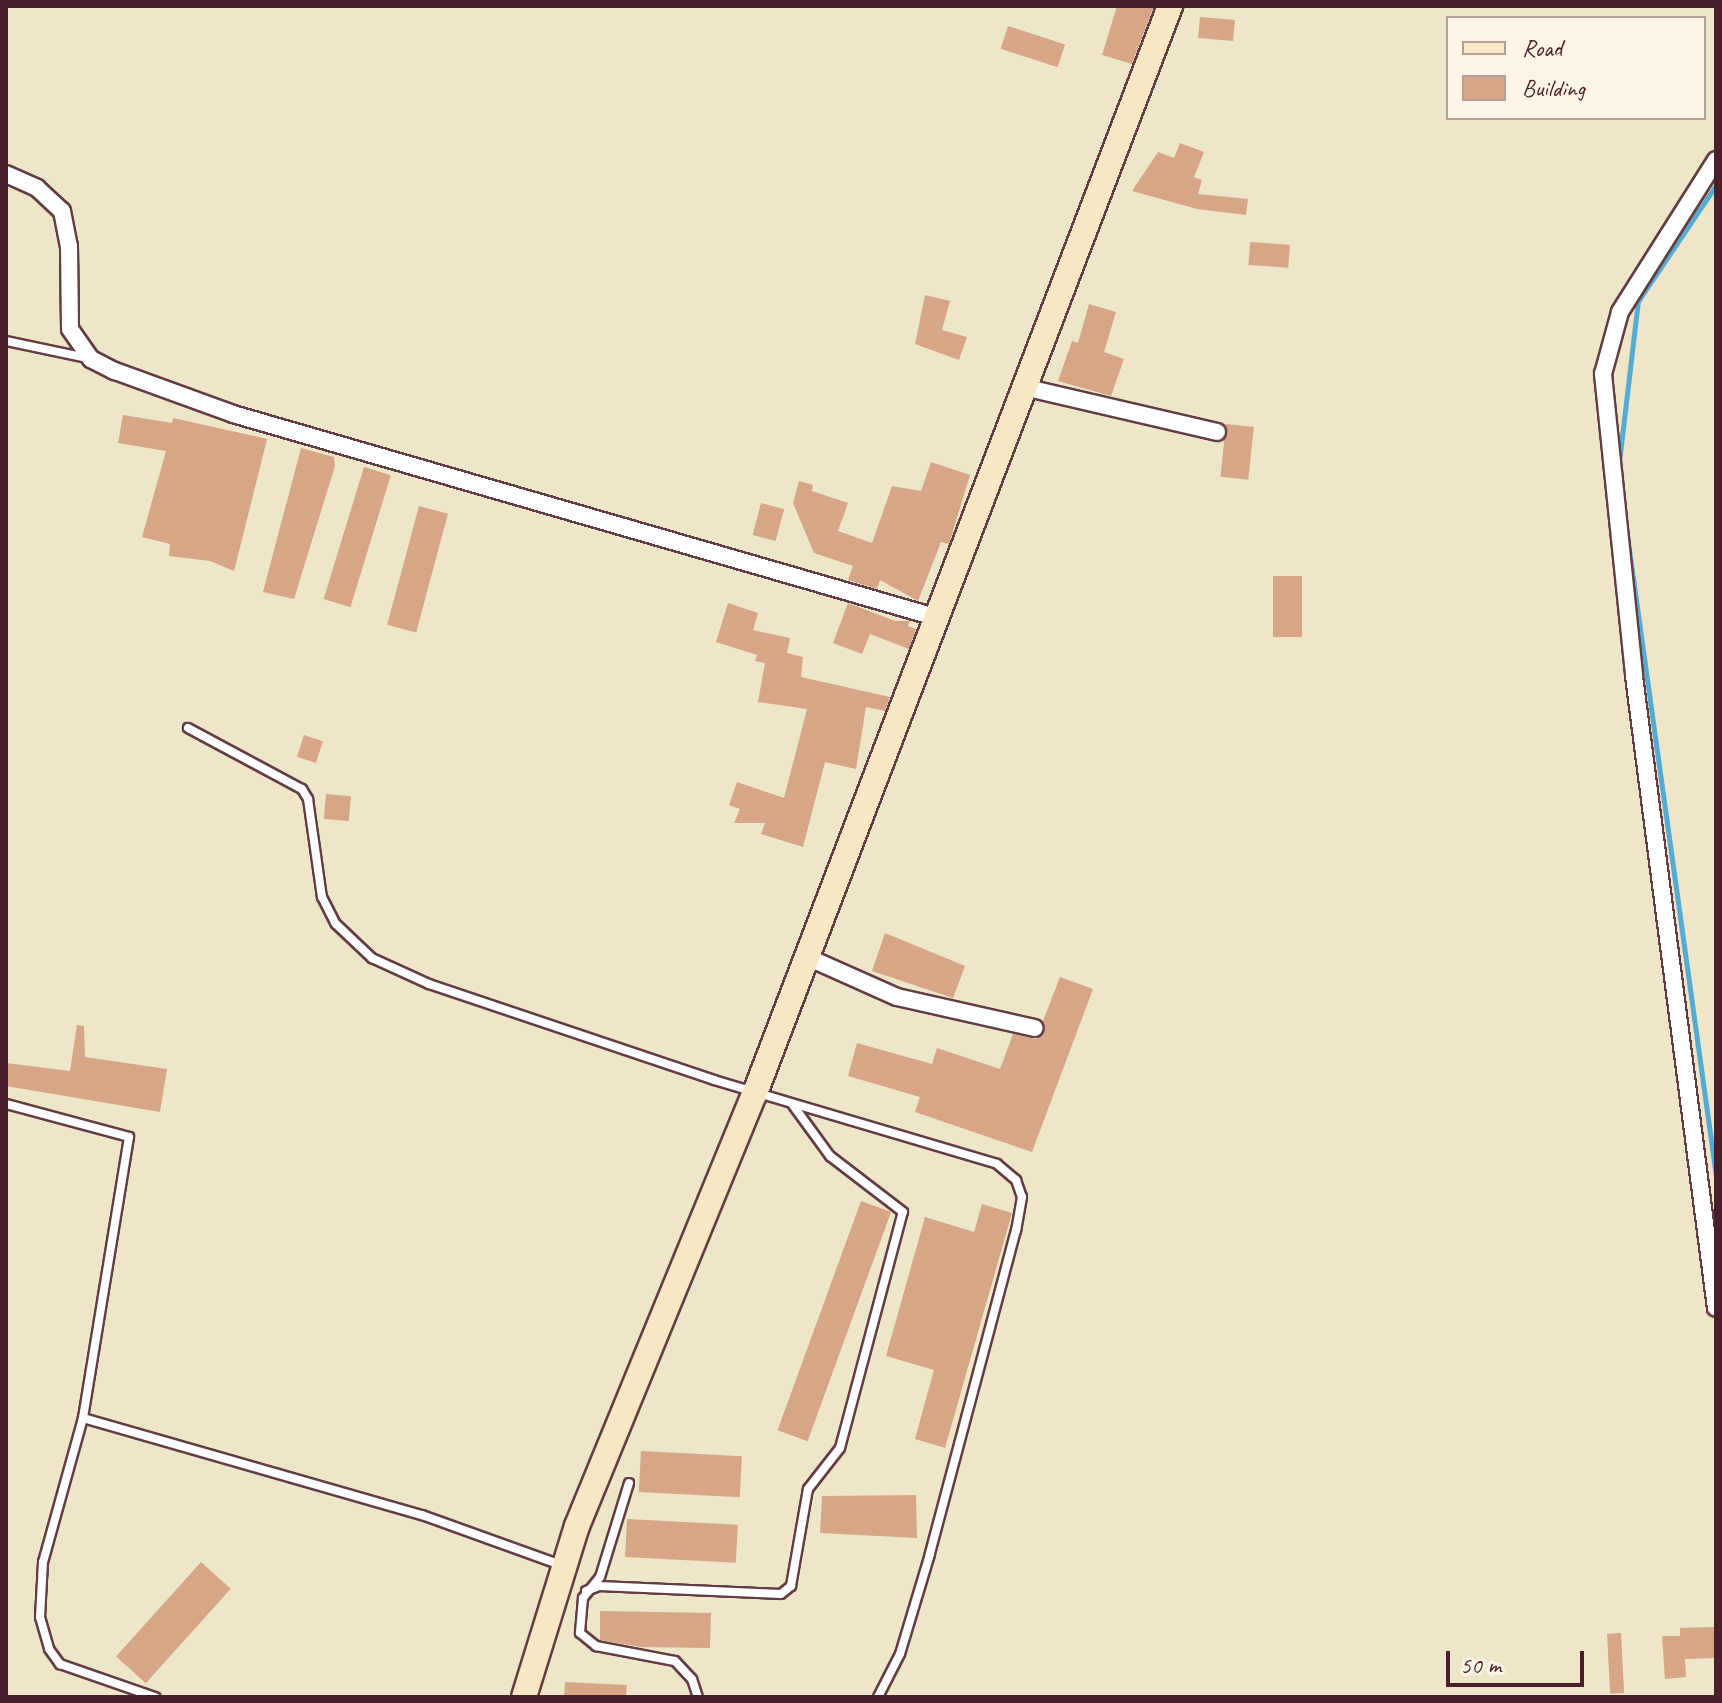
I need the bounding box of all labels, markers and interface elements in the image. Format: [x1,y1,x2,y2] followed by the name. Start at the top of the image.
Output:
[1446,16,1706,120] legend
[1522,33,1562,63] text: Road
[1522,73,1585,103] text: Building
[1450,1635,1588,1685] scale bar
[1460,1650,1501,1680] text: 50 m

